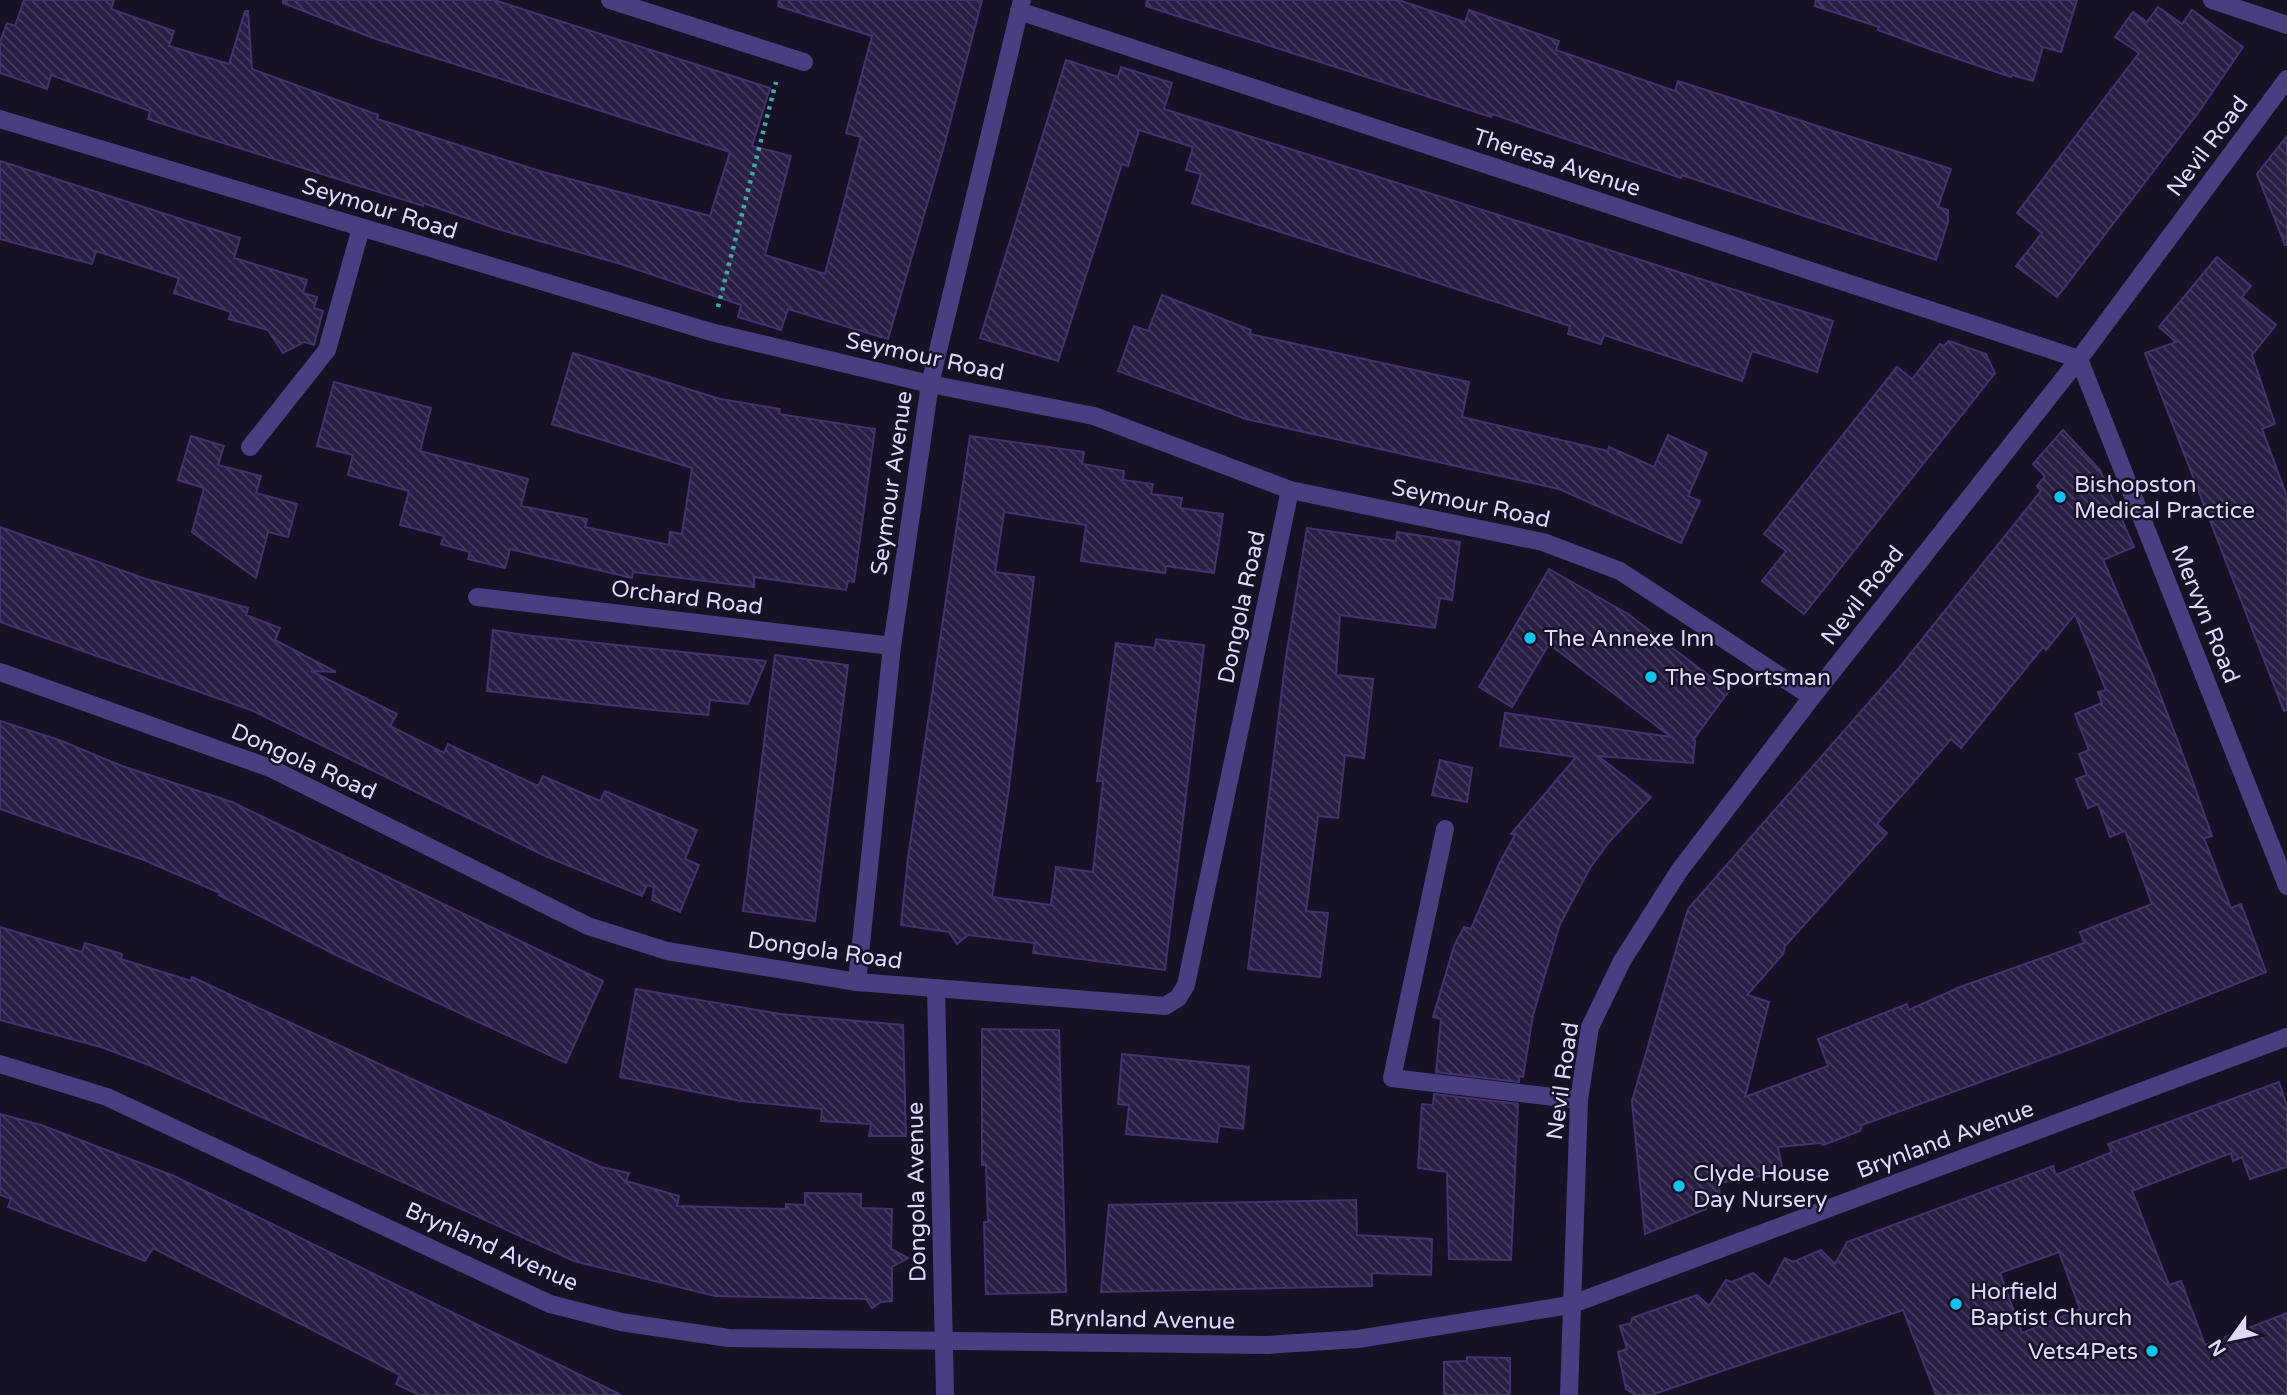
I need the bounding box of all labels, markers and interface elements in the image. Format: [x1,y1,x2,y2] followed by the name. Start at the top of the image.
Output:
[2161,91,2255,202] street label: Nevil Road
[1469,123,1644,203] street label: Theresa Avenue
[299,172,461,246] street label: Seymour Road
[843,327,1007,387] street label: Seymour Road
[865,389,919,577] street label: Seymour Avenue
[2074,471,2255,525] place label: Bishopston Medical Practice
[1389,474,1553,534] street label: Seymour Road
[2052,489,2068,505] marker: Bishopston Medical Practice
[1212,528,1272,686] street label: Dongola Road
[1815,540,1910,651] street label: Nevil Road
[2165,541,2245,687] street label: Mervyn Road
[609,575,764,621] street label: Orchard Road
[1544,625,1714,653] place label: The Annexe Inn
[1522,630,1538,646] marker: The Annexe Inn
[1665,664,1831,692] place label: The Sportsman
[1643,669,1659,685] marker: The Sportsman
[227,717,380,806] street label: Dongola Road
[746,926,904,976] street label: Dongola Road
[1541,1021,1585,1142] street label: Nevil Road
[1853,1095,2038,1185] street label: Brynland Avenue
[901,1102,933,1282] street label: Dongola Avenue
[1693,1160,1830,1214] place label: Clyde House Day Nursery
[1671,1178,1687,1194] marker: Clyde House Day Nursery
[401,1196,582,1298] street label: Brynland Avenue
[1970,1278,2132,1332] place label: Horfield Baptist Church
[1948,1296,1964,1312] marker: Horfield Baptist Church
[1049,1304,1235,1336] street label: Brynland Avenue
[2196,1304,2266,1374] north arrow
[2204,1335,2231,1360] text: N
[2028,1338,2138,1366] place label: Vets4Pets
[2144,1343,2160,1359] marker: Vets4Pets

